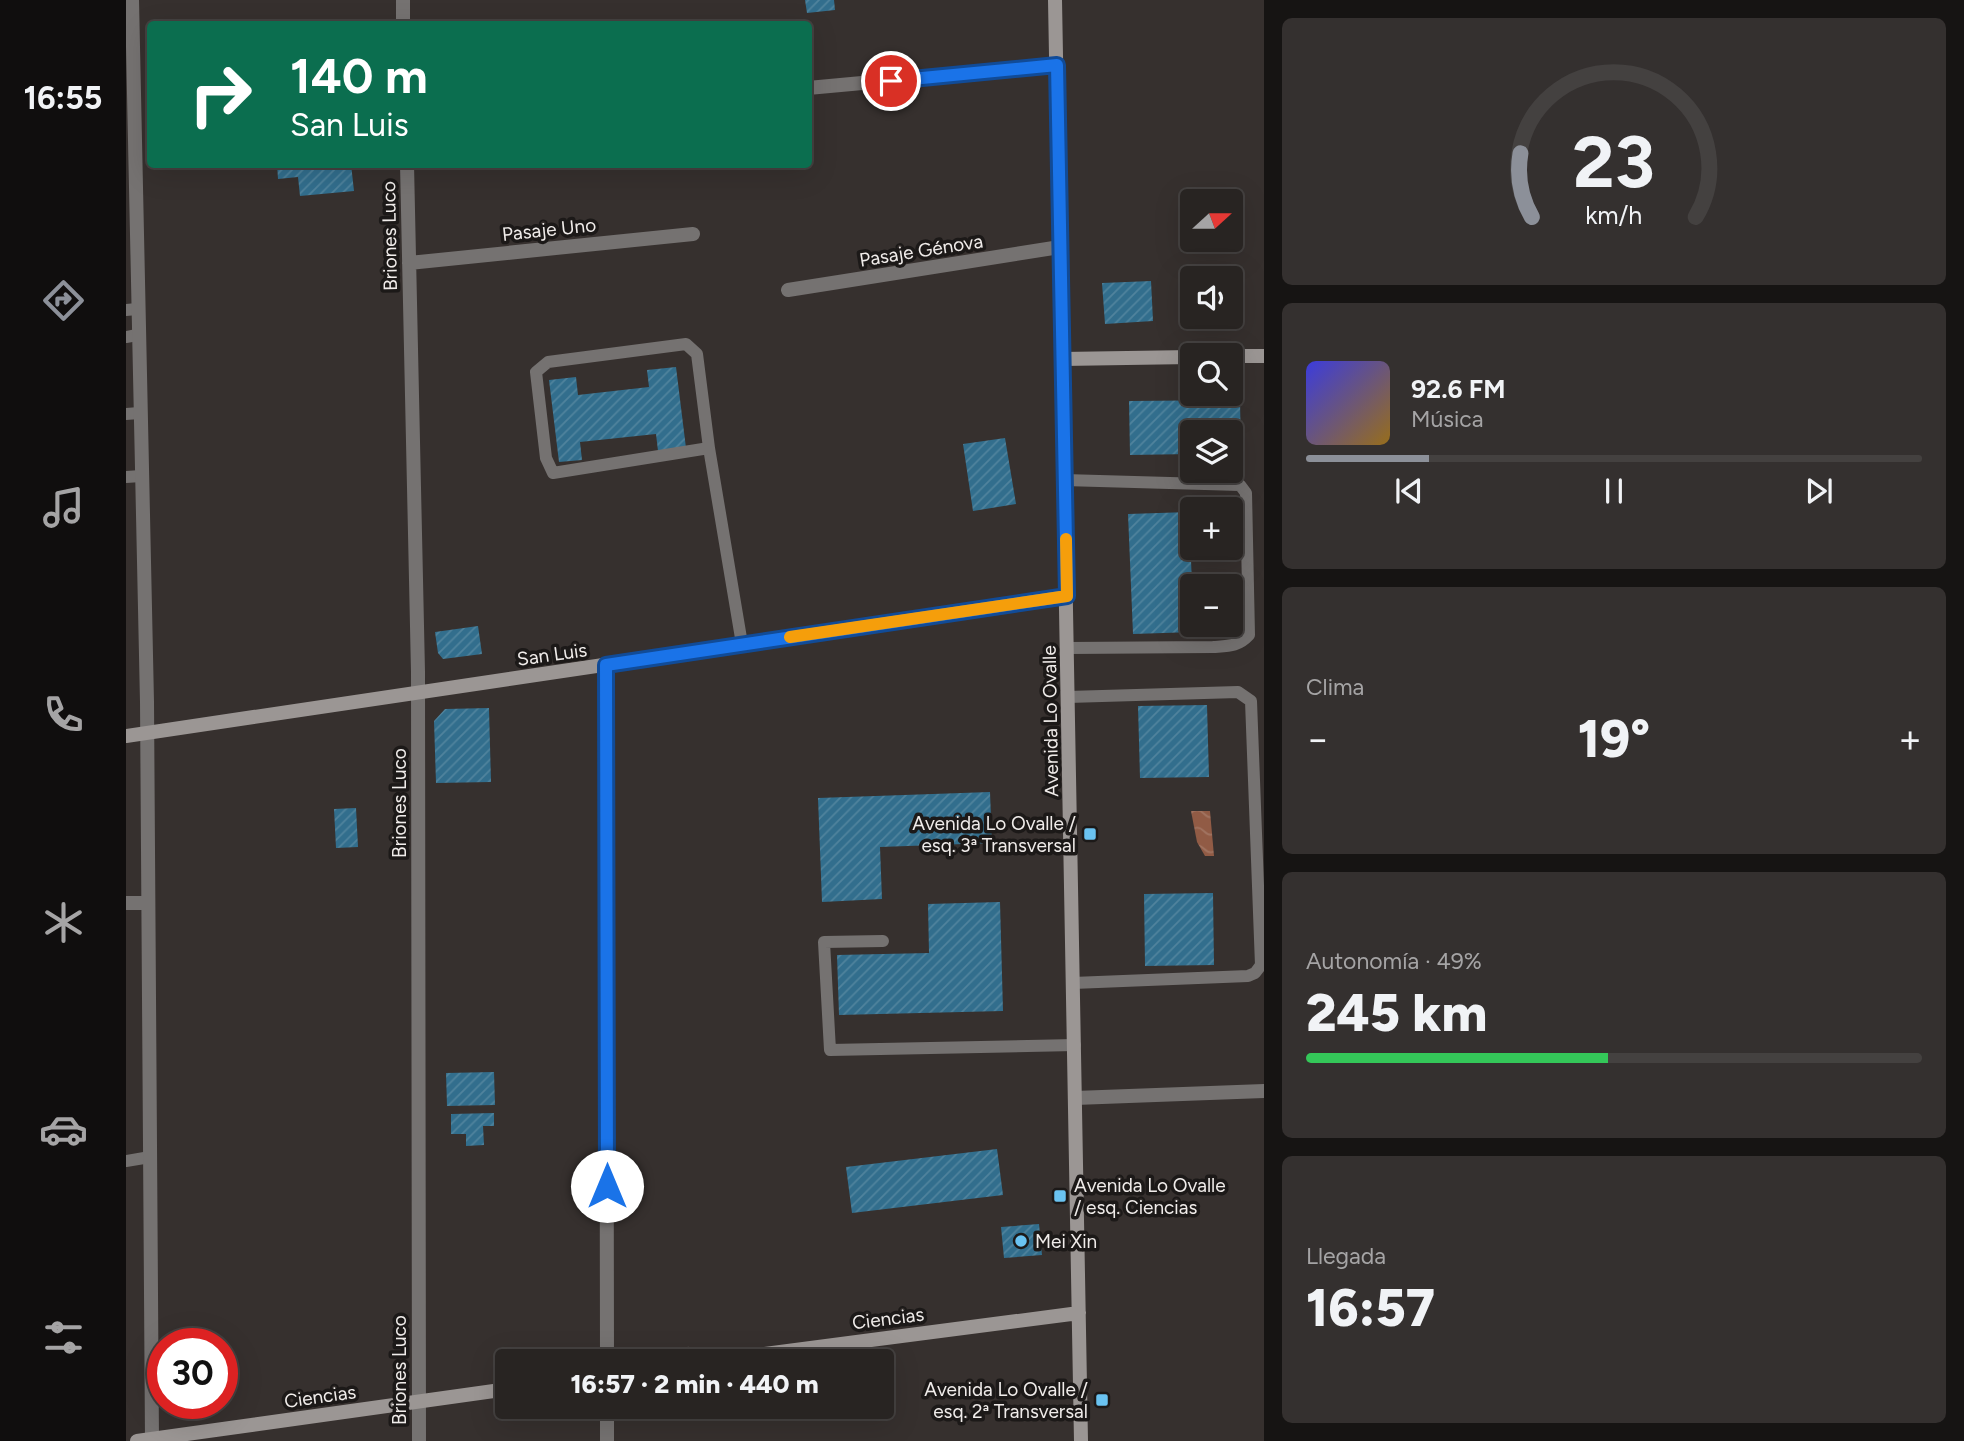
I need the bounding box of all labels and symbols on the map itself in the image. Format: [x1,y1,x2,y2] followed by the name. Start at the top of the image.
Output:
[861,51,921,111] pin
[377,181,402,291] street label: Briones Luco
[1180,189,1242,252] north arrow
[501,213,597,246] street label: Pasaje Uno
[858,229,984,272] street label: Pasaje Génova
[516,638,589,671] street label: San Luis
[1038,645,1063,797] street label: Avenida Lo Ovalle
[388,748,411,858] street label: Briones Luco
[912,812,1077,857] place label: Avenida Lo Ovalle / esq. 3ª Transversal
[1082,826,1098,842] marker: Avenida Lo Ovalle / esq. 3ª Transversal
[570,1149,644,1223] position arrow
[1074,1174,1226,1219] place label: Avenida Lo Ovalle / esq. Ciencias
[1052,1188,1068,1204] marker: Avenida Lo Ovalle / esq. Ciencias
[1035,1230,1097,1253] place label: Mei Xin
[1013,1233,1029,1249] marker: Mei Xin
[851,1303,925,1334] street label: Ciencias
[388,1315,411,1425] street label: Briones Luco
[147,1328,238,1419] speed limit sign: 30
[924,1378,1089,1423] place label: Avenida Lo Ovalle / esq. 2ª Transversal
[283,1380,358,1413] street label: Ciencias
[1094,1392,1110,1408] marker: Avenida Lo Ovalle / esq. 2ª Transversal

